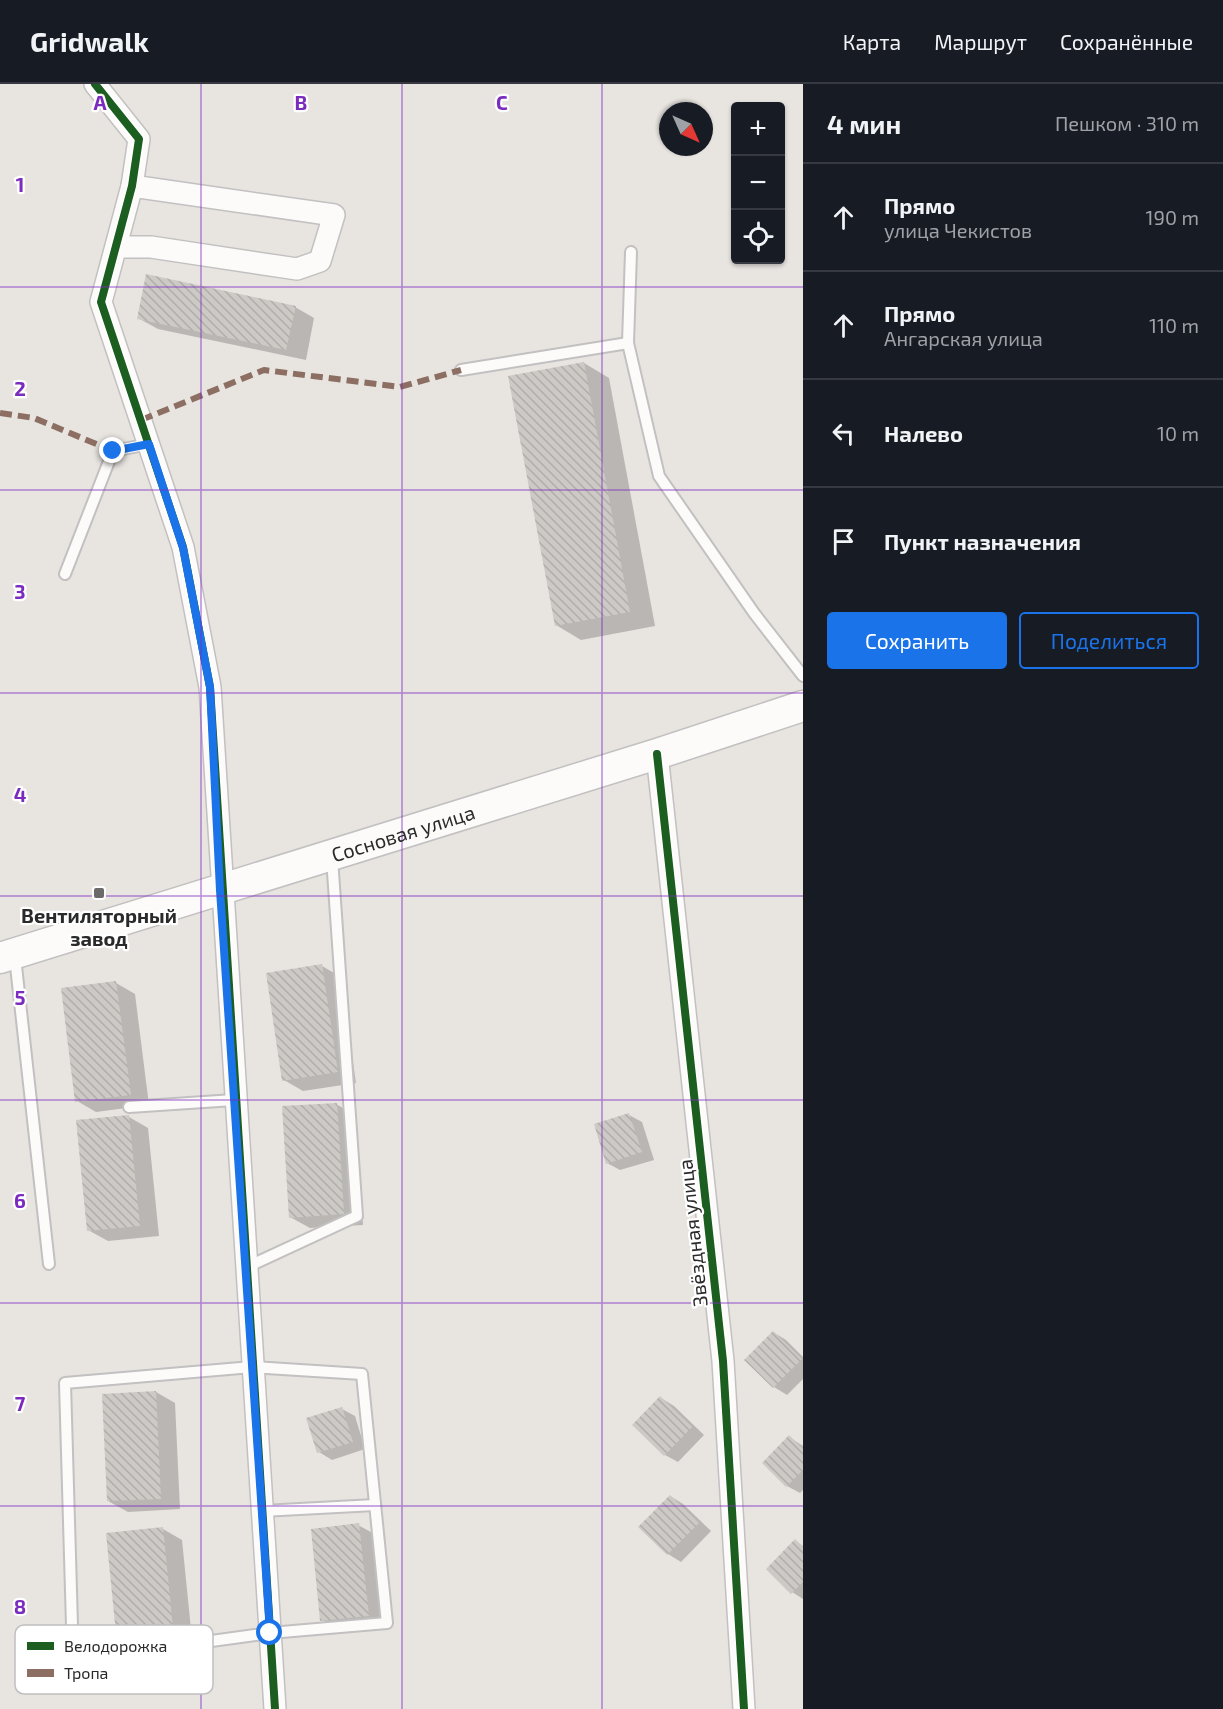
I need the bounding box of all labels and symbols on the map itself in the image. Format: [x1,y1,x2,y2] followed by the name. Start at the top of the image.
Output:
[93,90,107,114] text: A
[295,90,307,114] text: B
[496,90,508,114] text: C
[659,102,713,156] north arrow
[16,172,24,196] text: 1
[14,376,26,400] text: 2
[99,437,125,463] route end
[14,579,26,603] text: 3
[14,782,27,806] text: 4
[328,799,478,866] street label: Сосновая улица
[92,886,106,900] marker: Вентиляторный завод
[21,903,177,950] place label: Вентиляторный завод
[14,985,26,1009] text: 5
[672,1158,713,1308] street label: Звёздная улица
[14,1188,26,1212] text: 6
[15,1391,26,1415] text: 7
[14,1594,26,1618] text: 8
[256,1619,282,1645] route start
[15,1625,213,1694] legend
[64,1636,167,1655] text: Велодорожка
[64,1663,108,1682] text: Тропа

